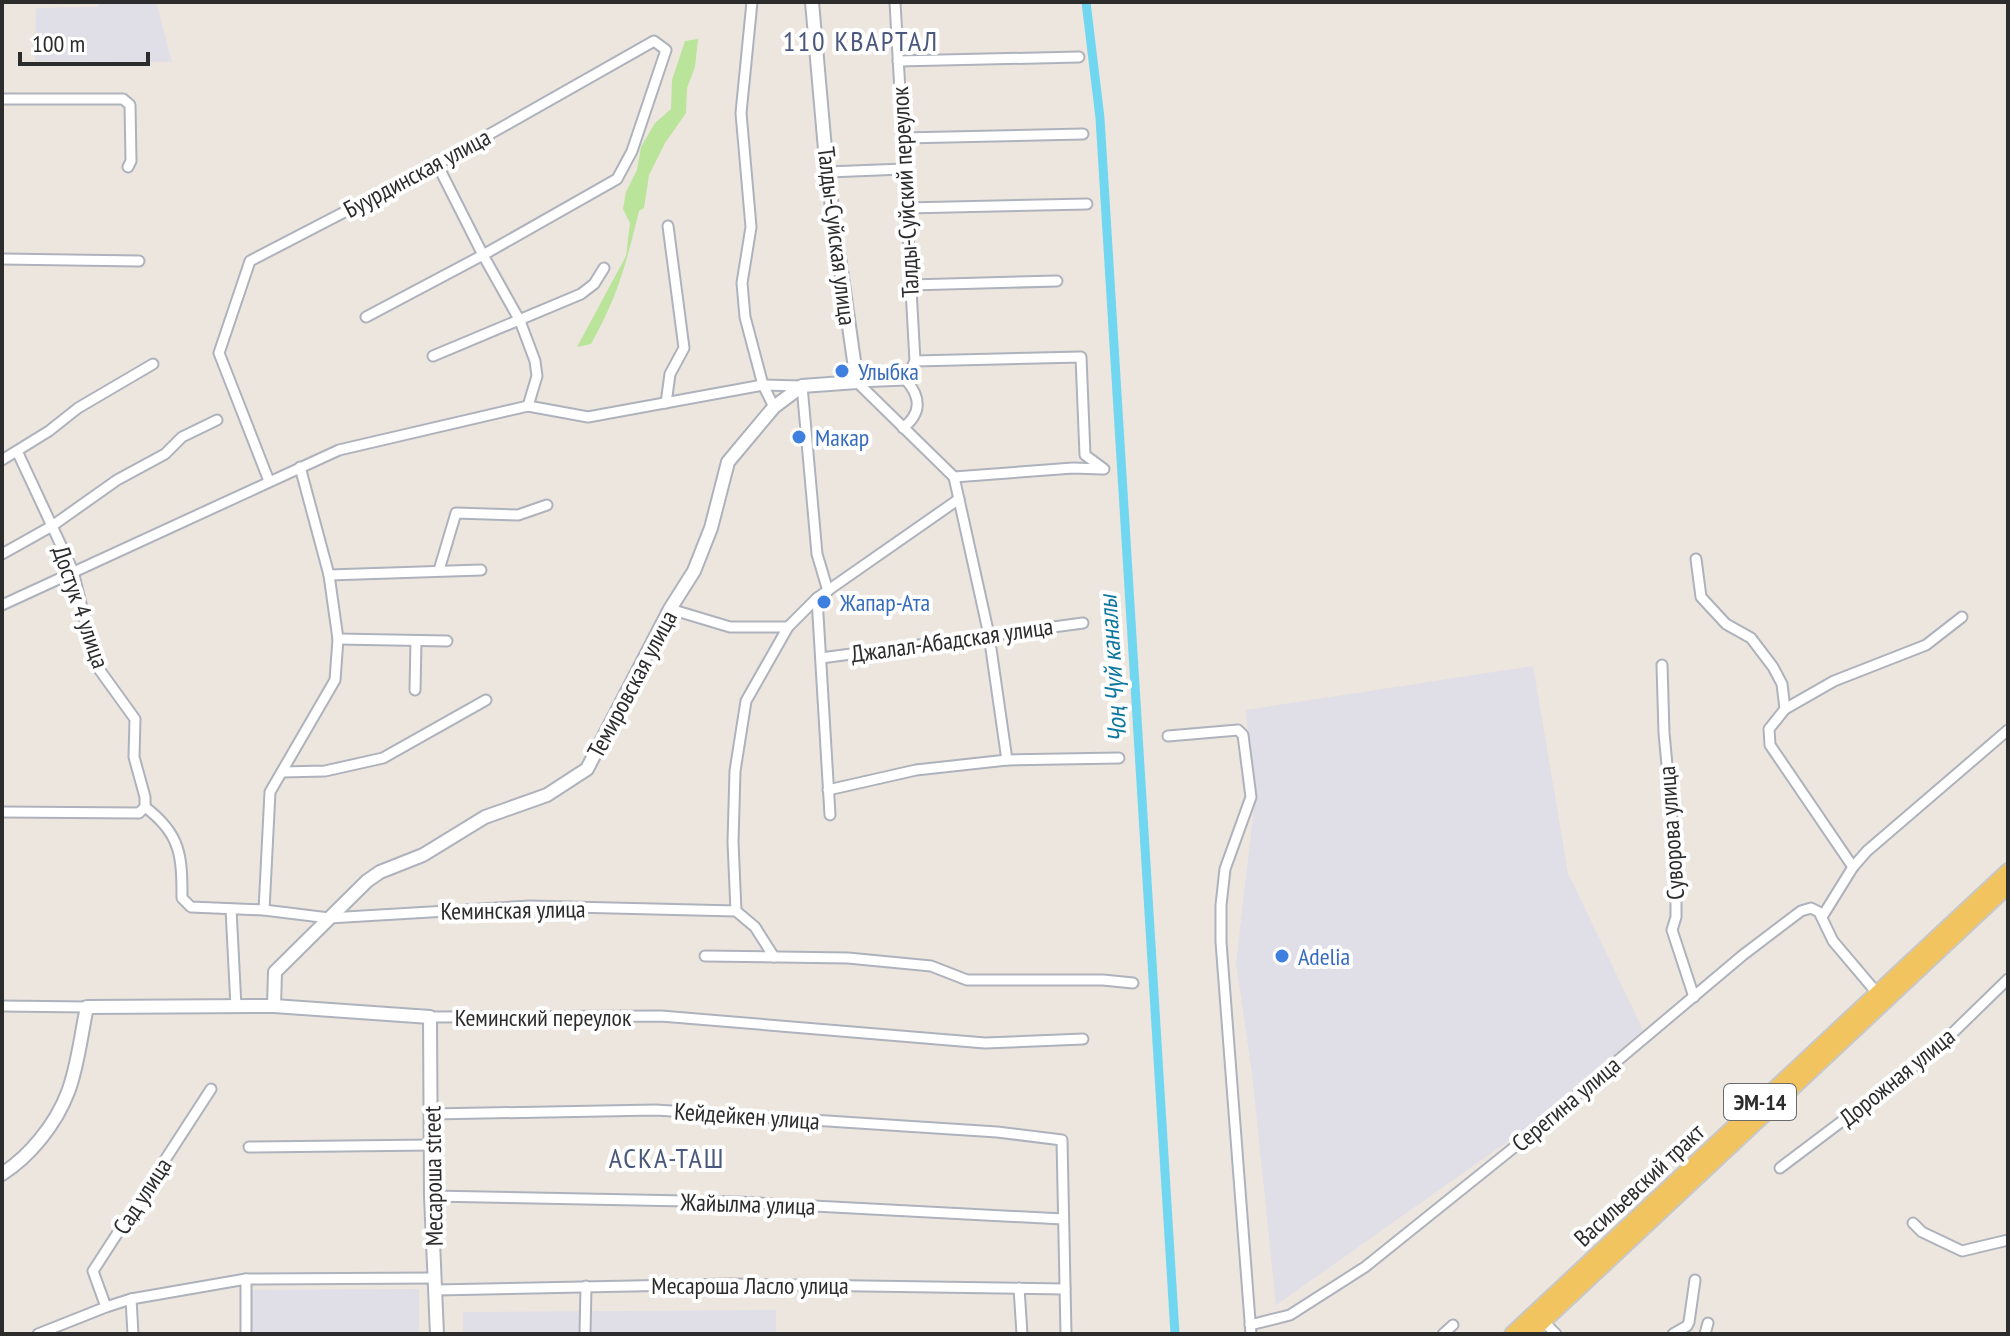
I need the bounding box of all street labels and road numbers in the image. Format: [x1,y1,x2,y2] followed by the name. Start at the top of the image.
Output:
[884,85,926,298] street label: Талды-Суйский переулок
[338,121,496,225] street label: Буурдинская улица
[811,145,863,327] street label: Талды-Суйская улица
[46,542,116,672] street label: Достук 4 улица
[580,605,684,763] street label: Темировская улица
[849,610,1055,670] street label: Джалал-Абадская улица
[1651,765,1691,901] street label: Суворова улица
[440,893,586,927] street label: Кеминская улица
[455,1002,632,1033] street label: Кеминский переулок
[1833,1021,1961,1133] street label: Дорожная улица
[1505,1050,1627,1158] street label: Серегина улица
[1724,1084,1796,1120] road number: ЭМ-14
[673,1095,821,1137] street label: Кейдейкен улица
[416,1105,450,1246] street label: Месароша street
[1567,1117,1711,1253] street label: Васильевский тракт
[106,1152,178,1240] street label: Сад улица
[679,1186,816,1222] street label: Жайылма улица
[651,1270,849,1301] street label: Месароша Ласло улица

